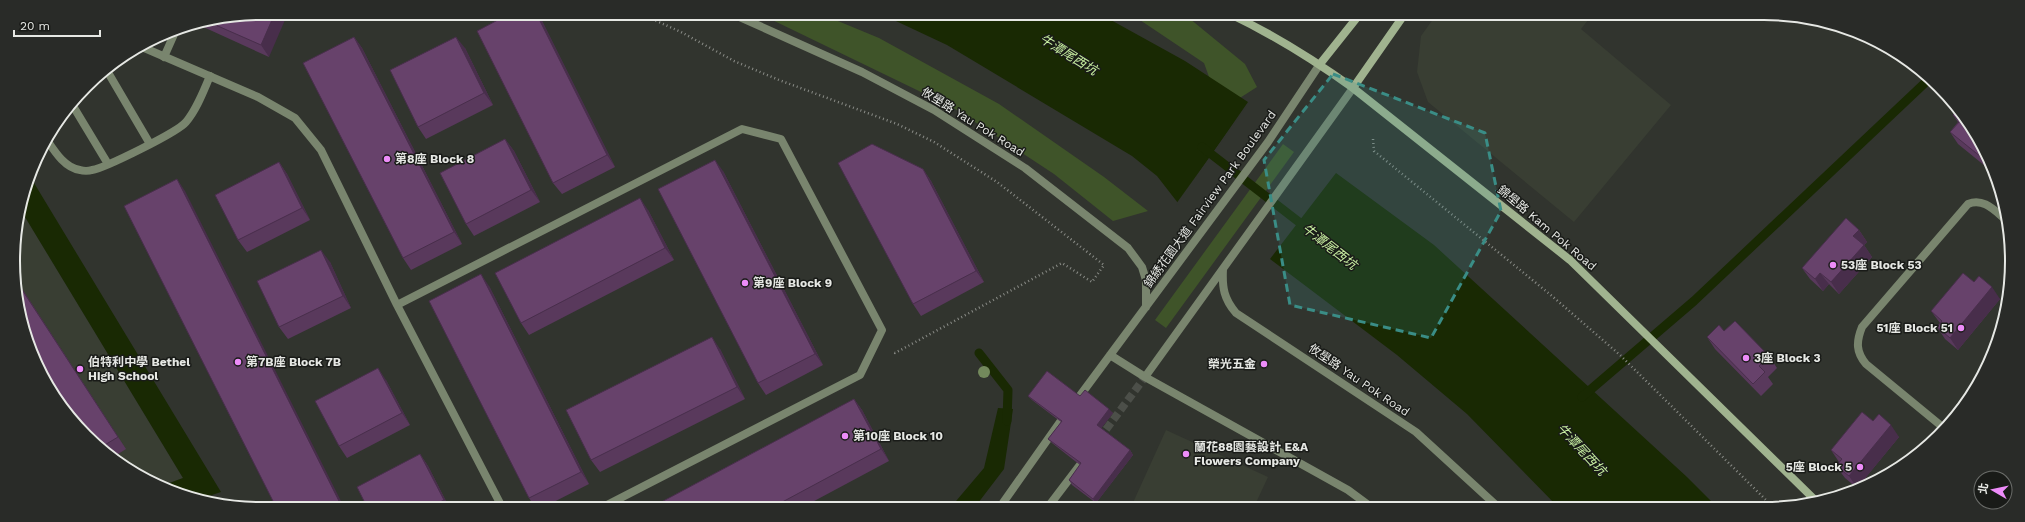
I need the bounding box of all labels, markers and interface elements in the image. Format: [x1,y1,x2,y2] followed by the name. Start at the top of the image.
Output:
[14,12,100,38] scale bar
[20,19,50,33] text: 20 m
[1037,31,1102,79] water label: 牛潭尾西坑
[919,85,1027,159] street label: 攸壆路 Yau Pok Road
[1141,108,1279,290] street label: 錦綉花園大道 Fairview Park Boulevard
[395,152,474,166] place label: 第8座 Block 8
[382,154,392,164] marker: 第8座 Block 8
[1495,183,1599,273] street label: 錦壆路 Kam Pok Road
[1299,220,1361,274] water label: 牛潭尾西坑
[1841,258,1922,272] place label: 53座 Block 53
[1828,260,1838,270] marker: 53座 Block 53
[753,276,832,290] place label: 第9座 Block 9
[740,278,750,288] marker: 第9座 Block 9
[1876,321,1953,335] place label: 51座 Block 51
[1956,323,1966,333] marker: 51座 Block 51
[1306,341,1412,419] street label: 攸壆路 Yau Pok Road
[1754,351,1821,365] place label: 3座 Block 3
[1741,353,1751,363] marker: 3座 Block 3
[88,355,190,383] place label: 伯特利中學 Bethel High School
[246,355,341,369] place label: 第7B座 Block 7B
[233,357,243,367] marker: 第7B座 Block 7B
[1208,357,1256,371] place label: 榮光五金
[1259,359,1269,369] marker: 榮光五金
[75,364,85,374] marker: 伯特利中學 Bethel High School
[1554,420,1611,480] water label: 牛潭尾西坑
[853,429,943,443] place label: 第10座 Block 10
[840,431,850,441] marker: 第10座 Block 10
[1194,440,1309,468] place label: 蘭花88園藝設計 E&A Flowers Company
[1181,449,1191,459] marker: 蘭花88園藝設計 E&A Flowers Company
[1786,460,1852,474] place label: 5座 Block 5
[1855,462,1865,472] marker: 5座 Block 5
[1973,470,2013,510] north arrow
[1976,482,1991,495] text: 北

